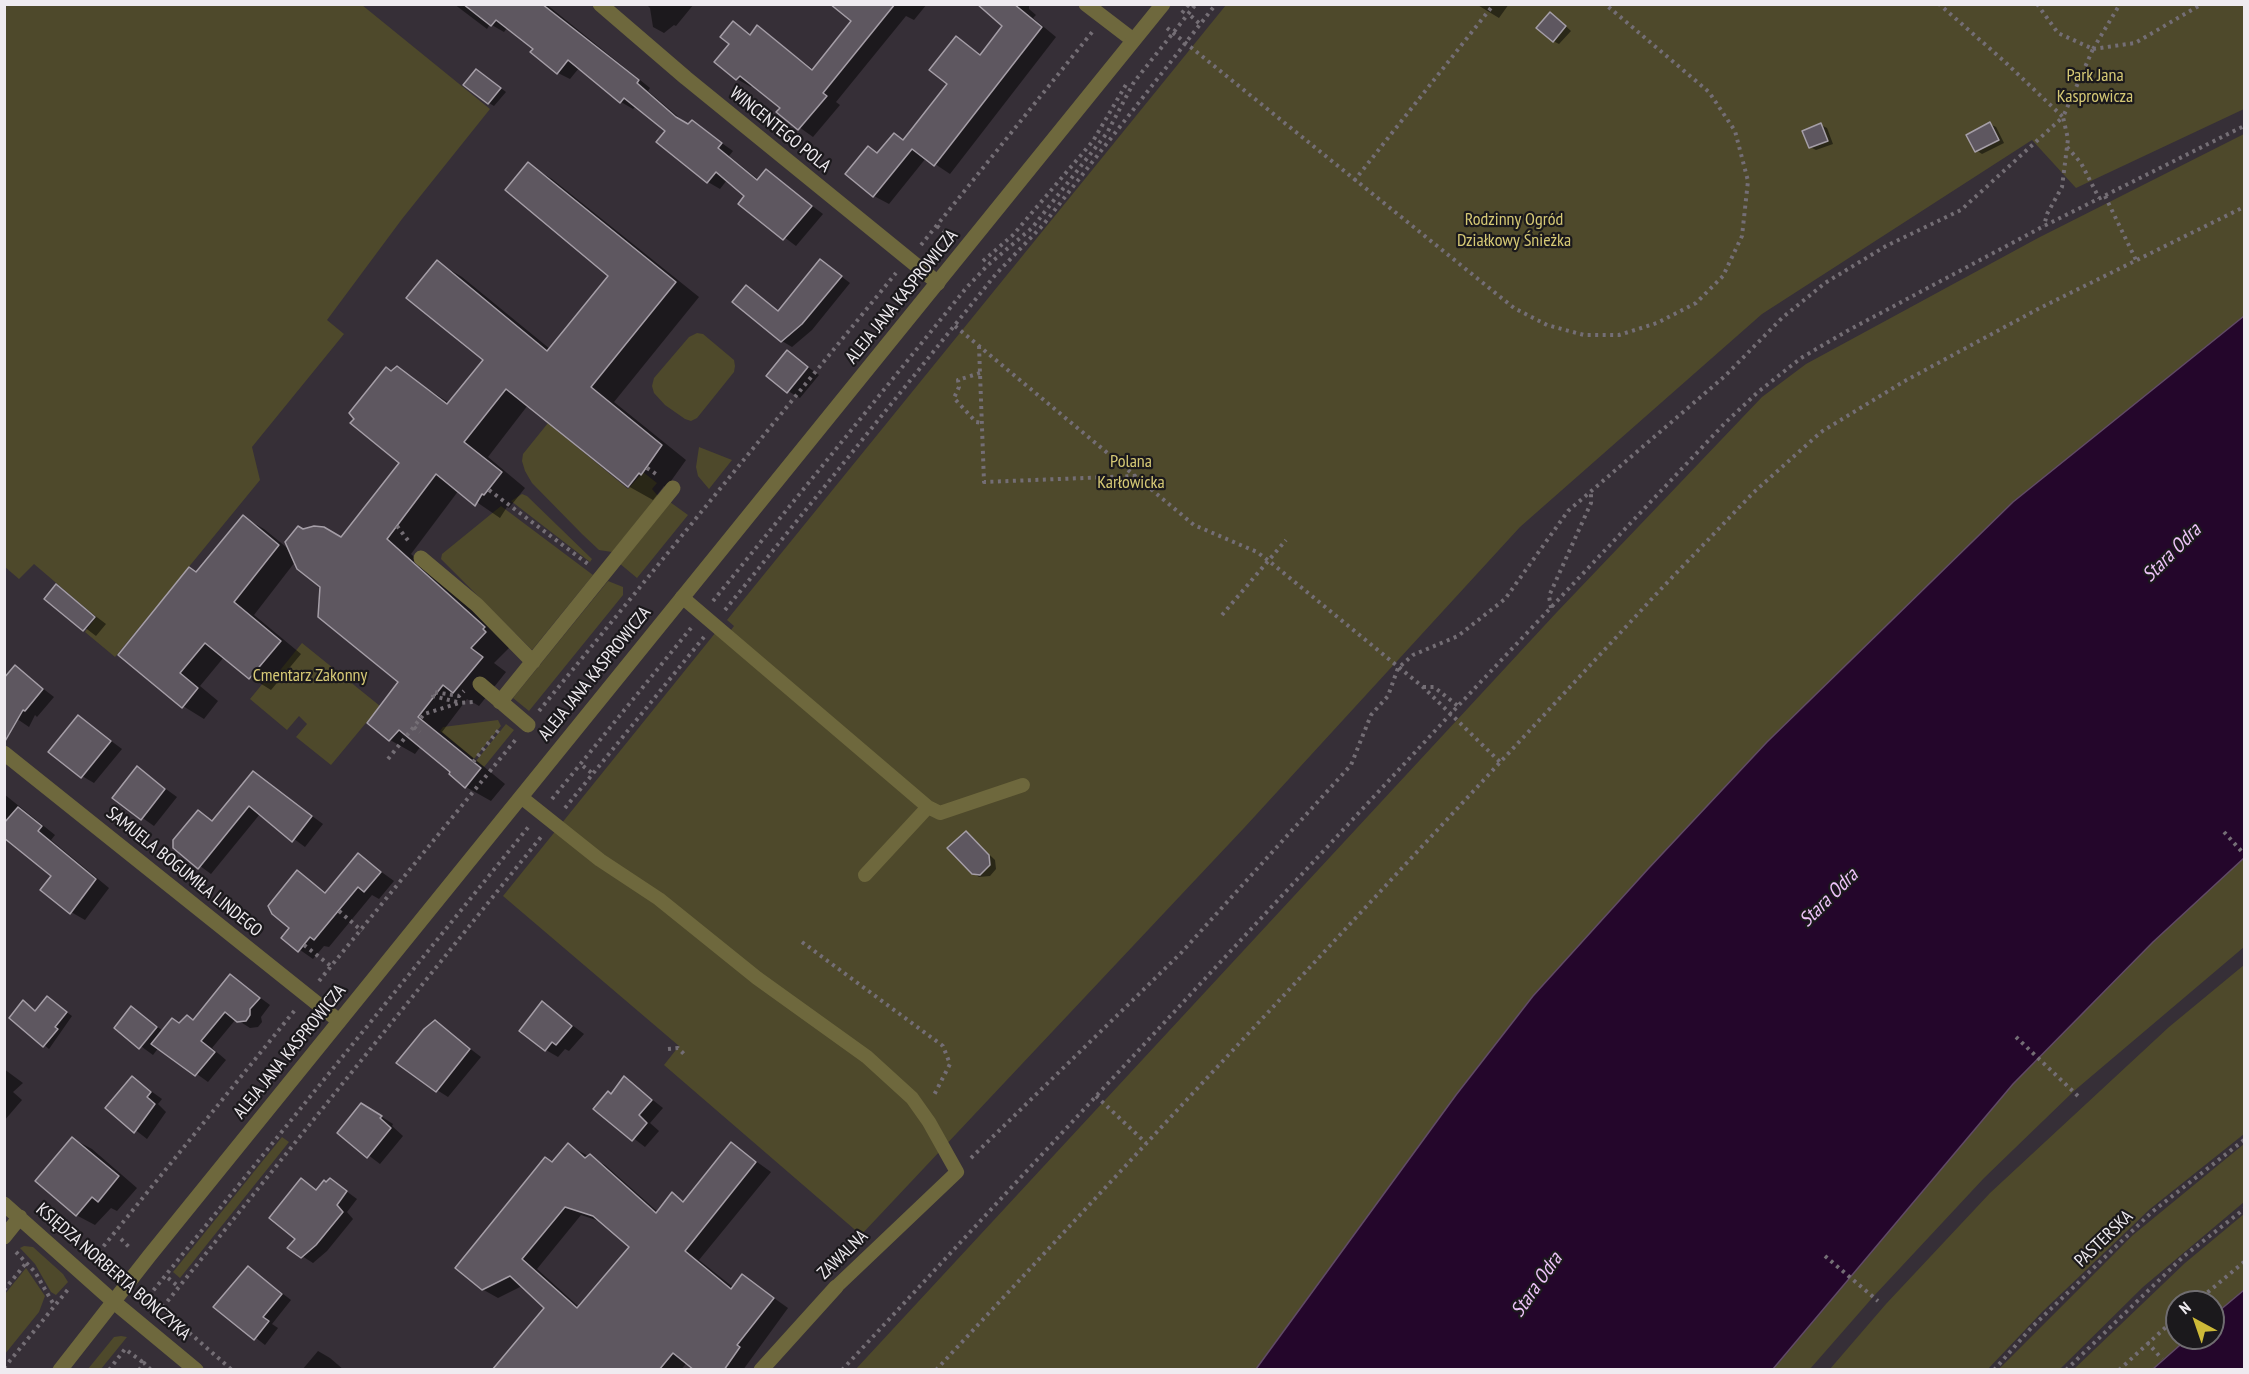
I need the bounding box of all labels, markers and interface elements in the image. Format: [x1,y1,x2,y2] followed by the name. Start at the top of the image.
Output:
[2057,65,2133,107] park label: Park Jana Kasprowicza
[725,83,835,177] street label: WINCENTEGO POLA
[1457,209,1571,252] park label: Rodzinny Ogród Działkowy Śnieżka
[841,226,963,368] street label: ALEJA JANA KASPROWICZA
[1097,451,1165,494] park label: Polana Karłowicka
[2138,519,2206,587] water label: Stara Odra
[534,603,656,745] street label: ALEJA JANA KASPROWICZA
[253,665,367,687] park label: Cmentarz Zakonny
[102,803,266,941] street label: SAMUELA BOGUMIŁA LINDEGO
[1795,864,1863,932] water label: Stara Odra
[229,981,351,1123] street label: ALEJA JANA KASPROWICZA
[31,1199,195,1345] street label: KSIĘDZA NORBERTA BONCZYKA
[2070,1206,2138,1272] street label: PASTERSKA
[813,1226,873,1284] street label: ZAWALNA
[1506,1248,1568,1322] water label: Stara Odra
[2165,1290,2225,1350] north arrow
[2175,1297,2194,1318] text: N

